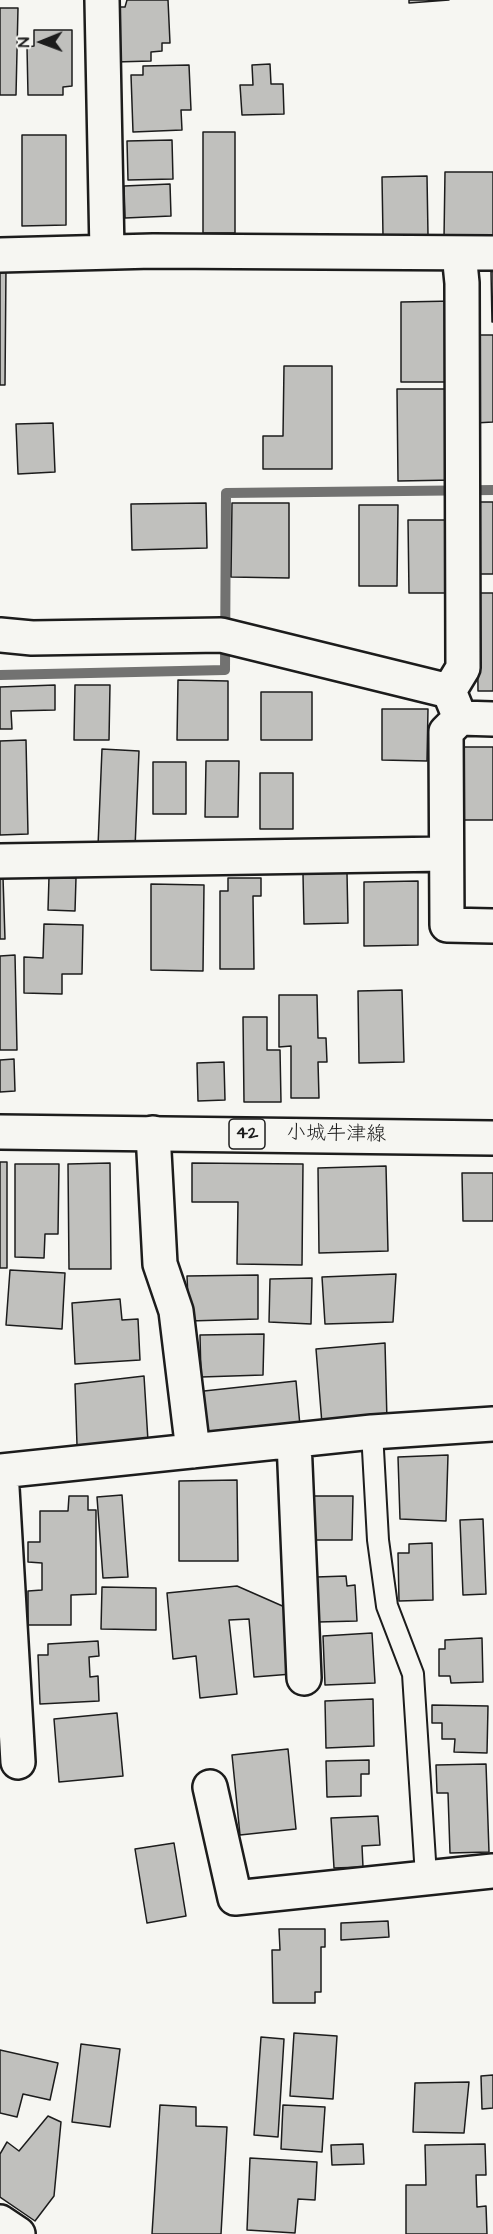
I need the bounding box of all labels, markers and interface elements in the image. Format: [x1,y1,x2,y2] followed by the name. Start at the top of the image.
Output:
[12,12,72,72] north arrow
[13,37,35,48] text: N
[229,1119,265,1149] road number: 42
[286,1122,386,1148] street label: 小城牛津線

